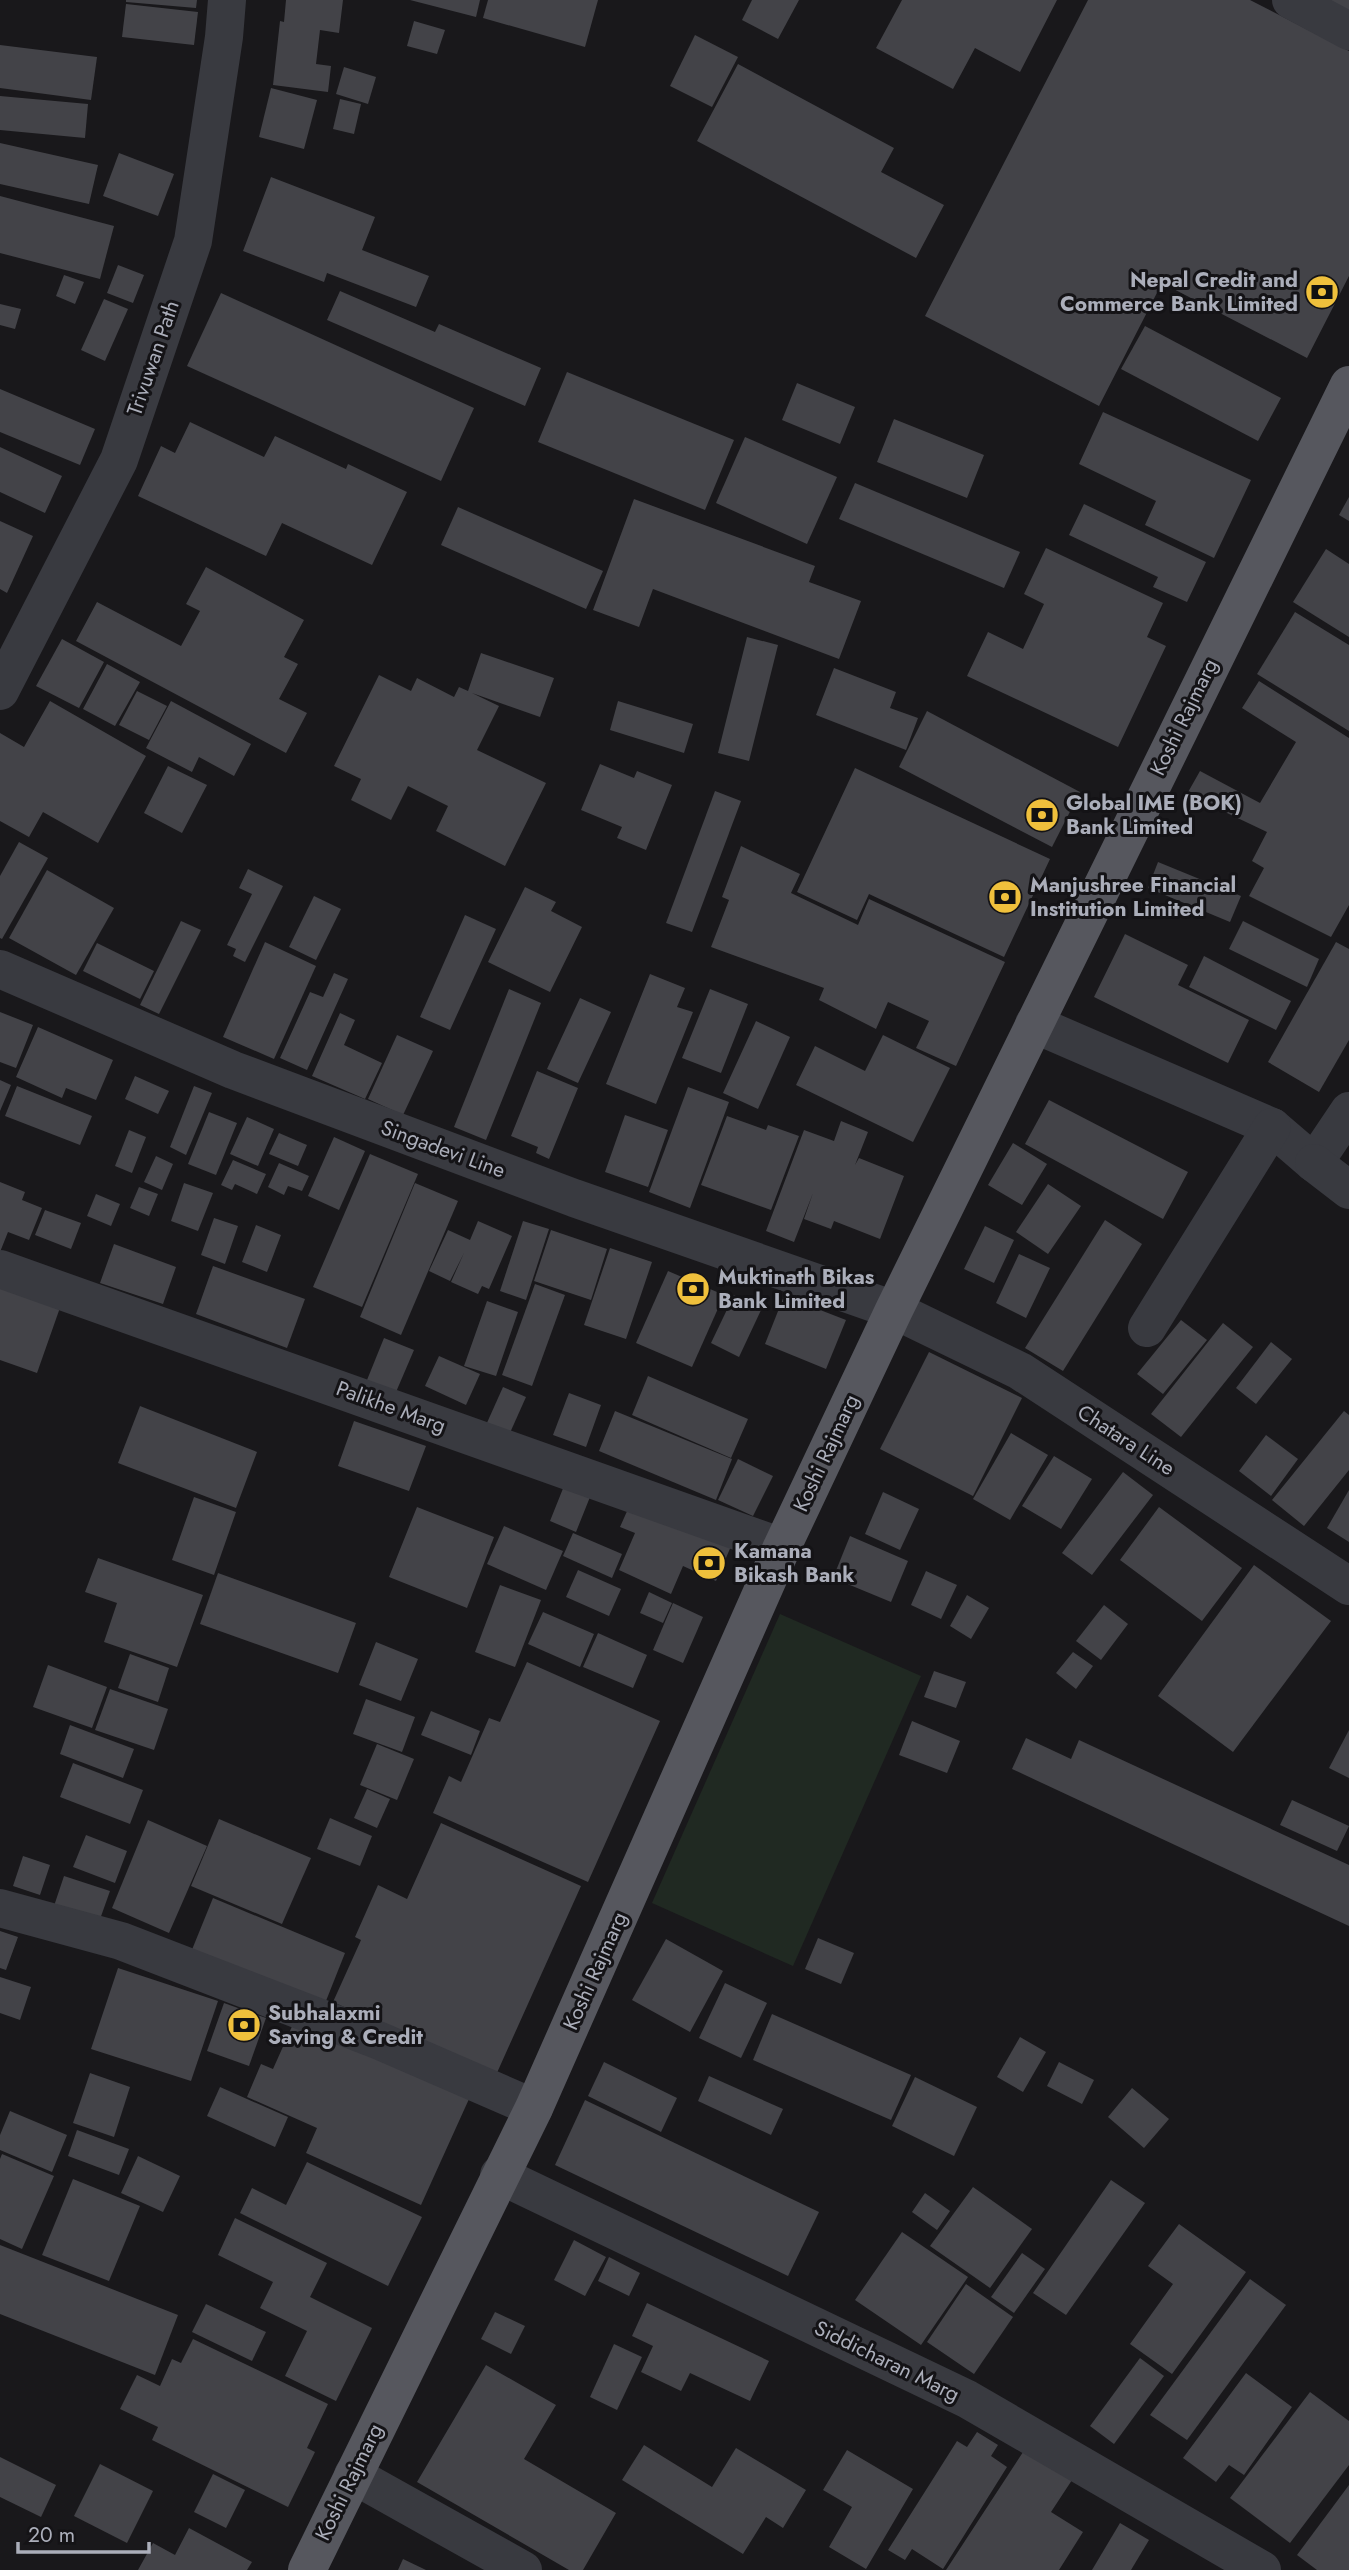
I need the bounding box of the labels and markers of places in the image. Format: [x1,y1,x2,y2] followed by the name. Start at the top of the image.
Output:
[1060,265,1298,319] place label: Nepal Credit and Commerce Bank Limited
[1303,273,1341,311] bank icon: Nepal Credit and Commerce Bank Limited
[1066,788,1242,842] place label: Global IME (BOK) Bank Limited
[1023,796,1061,834] bank icon: Global IME (BOK) Bank Limited
[1030,870,1236,924] place label: Manjushree Financial Institution Limited
[986,878,1024,916] bank icon: Manjushree Financial Institution Limited
[718,1262,875,1316] place label: Muktinath Bikas Bank Limited
[674,1270,712,1308] bank icon: Muktinath Bikas Bank Limited
[734,1536,854,1590] place label: Kamana Bikash Bank
[690,1544,728,1582] bank icon: Kamana Bikash Bank
[268,1998,423,2052] place label: Subhalaxmi Saving & Credit
[225,2006,263,2044] bank icon: Subhalaxmi Saving & Credit

